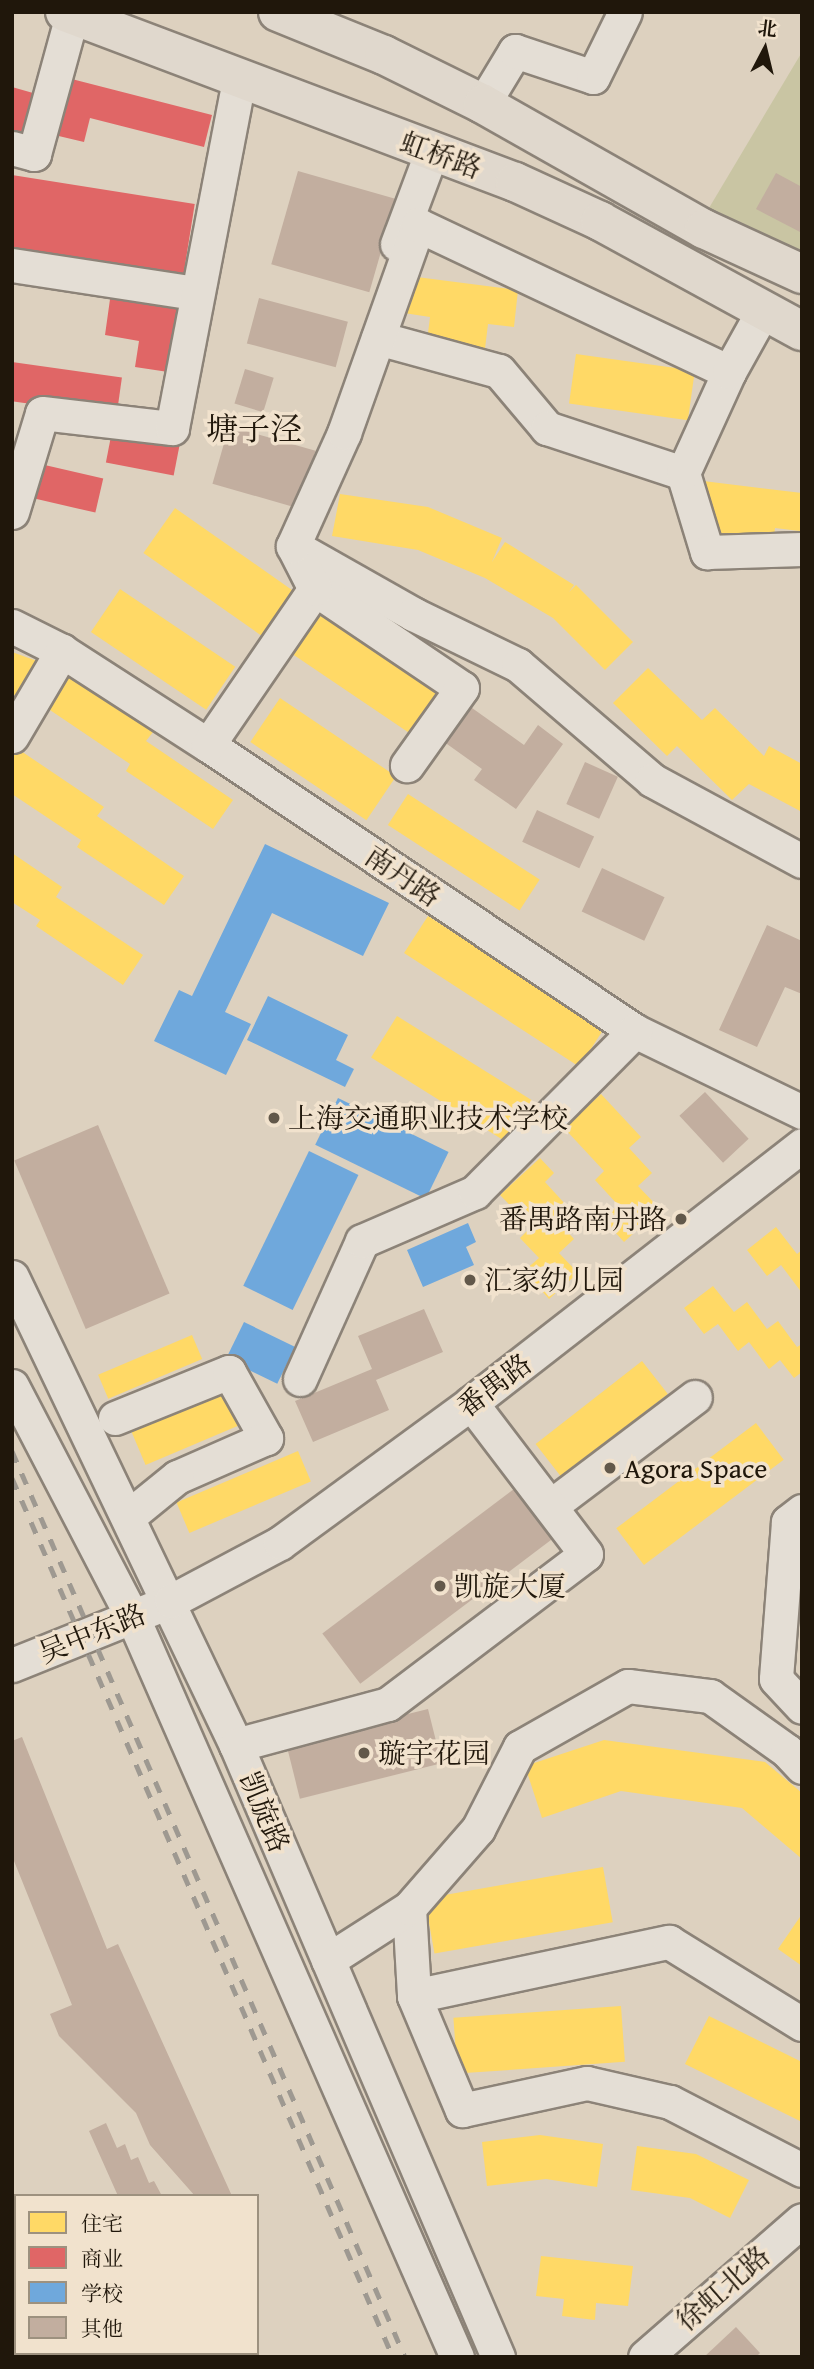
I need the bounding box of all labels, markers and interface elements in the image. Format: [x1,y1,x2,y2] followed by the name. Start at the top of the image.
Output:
[756,13,779,43] text: 北
[730,14,800,84] north arrow
[396,125,486,185] street label: 虹桥路
[206,410,302,448] district label: 塘子泾
[359,839,447,913] street label: 南丹路
[288,1101,568,1135] place label: 上海交通职业技术学校
[266,1110,282,1126] marker: 上海交通职业技术学校
[499,1202,667,1236] place label: 番禺路南丹路
[673,1211,689,1227] marker: 番禺路南丹路
[484,1263,624,1297] place label: 汇家幼儿园
[462,1272,478,1288] marker: 汇家幼儿园
[450,1346,538,1424] street label: 番禺路
[624,1451,767,1485] place label: Agora Space
[602,1460,618,1476] marker: Agora Space
[454,1569,566,1603] place label: 凯旋大厦
[432,1578,448,1594] marker: 凯旋大厦
[34,1596,150,1670] street label: 吴中东路
[378,1736,490,1770] place label: 璇宇花园
[356,1745,372,1761] marker: 璇宇花园
[233,1767,297,1857] street label: 凯旋路
[14,2194,259,2355] legend
[81,2208,123,2239] text: 住宅
[670,2239,776,2337] street label: 徐虹北路
[81,2243,123,2274] text: 商业
[81,2278,123,2309] text: 学校
[81,2313,123,2344] text: 其他

